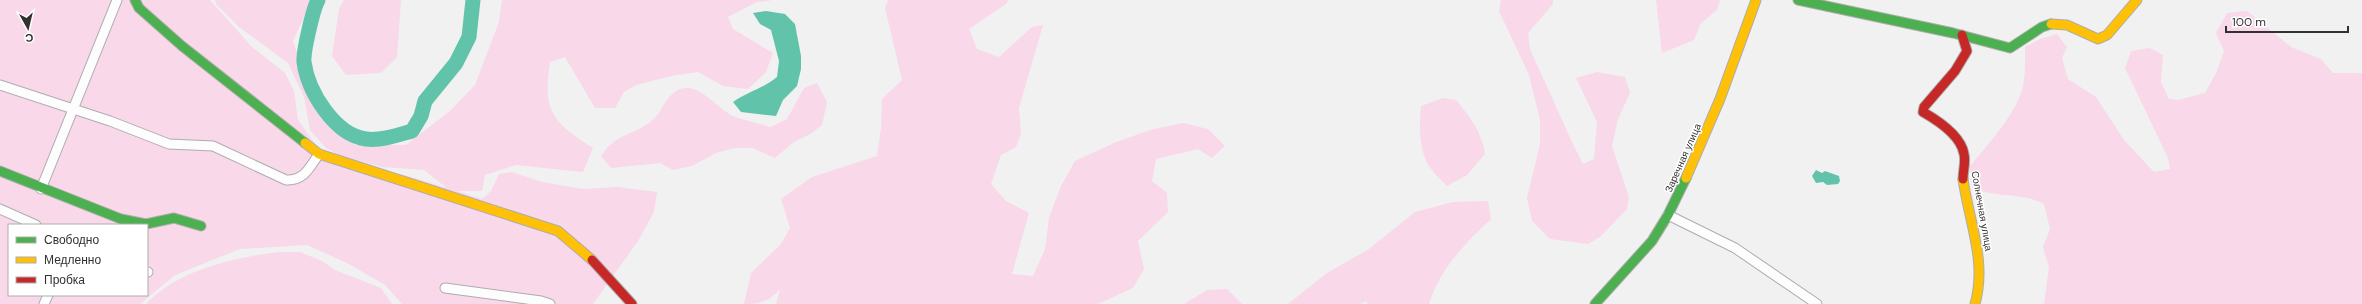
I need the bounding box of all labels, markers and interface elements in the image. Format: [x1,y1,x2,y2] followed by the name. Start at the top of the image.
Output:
[8,8,48,48] north arrow
[2226,8,2348,34] scale bar
[2232,14,2266,30] text: 100 m
[24,30,34,45] text: С
[1662,121,1704,195] street label: Заречная улица
[1969,170,1996,252] street label: Солнечная улица
[8,224,148,296] legend
[44,232,99,248] text: Свободно
[44,252,101,268] text: Медленно
[44,272,85,288] text: Пробка

